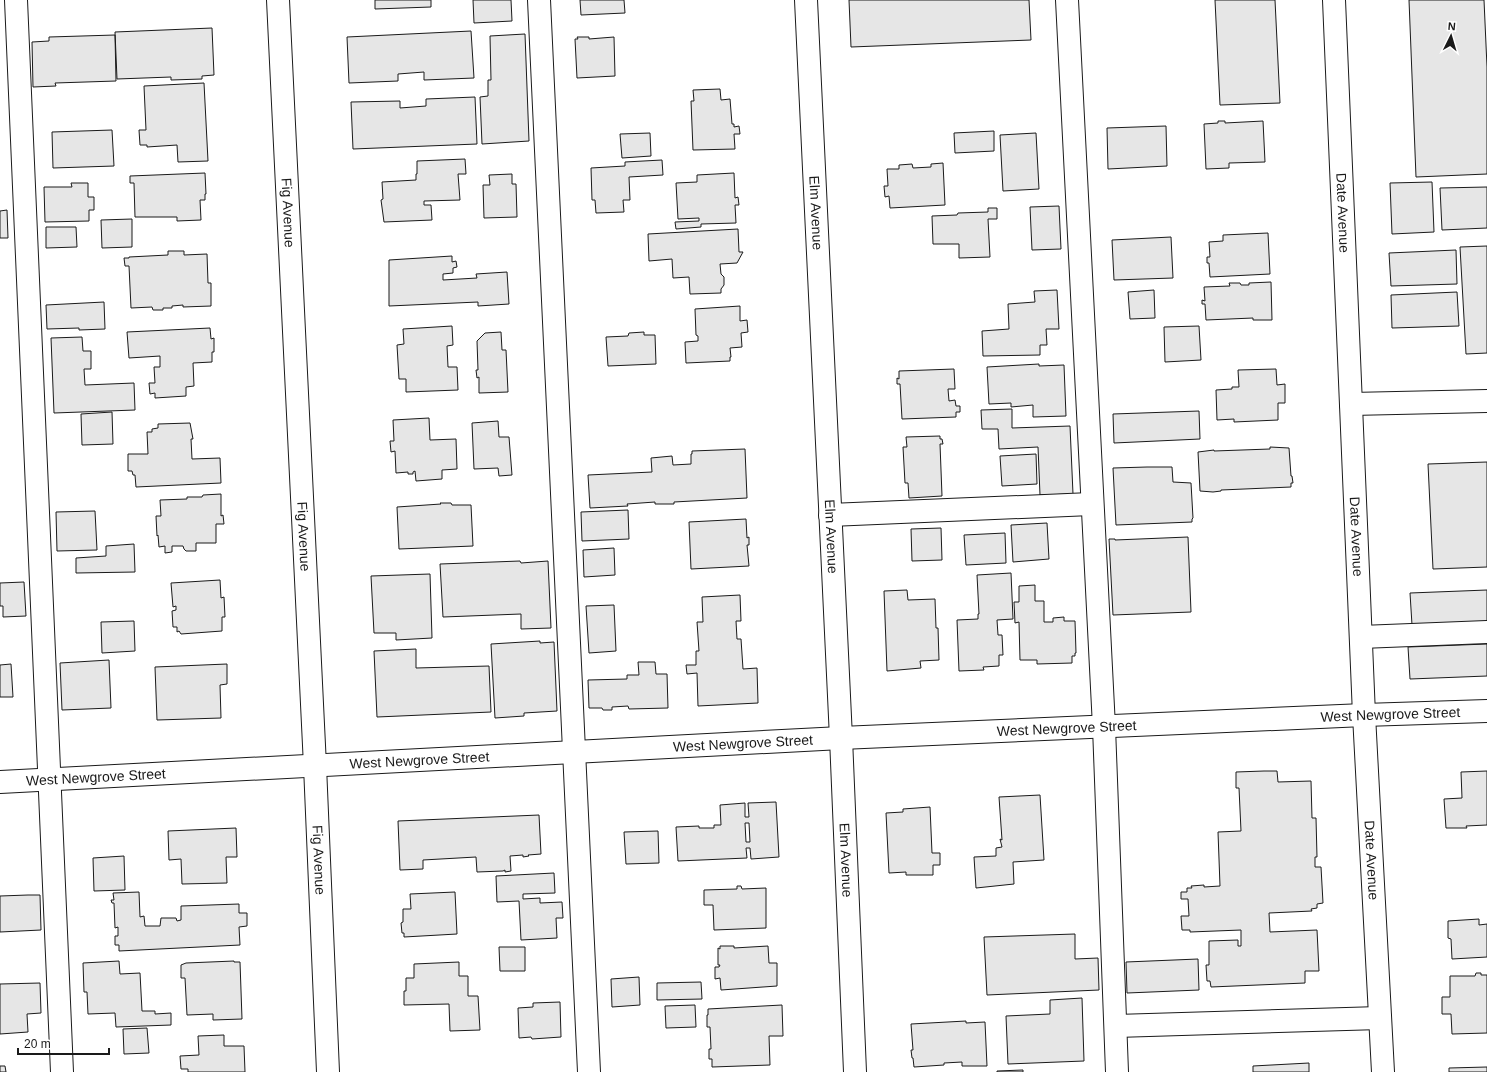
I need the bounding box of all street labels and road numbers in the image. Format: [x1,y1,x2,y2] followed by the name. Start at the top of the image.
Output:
[1333,173,1353,253] street label: Date Avenue
[806,175,826,251] street label: Elm Avenue
[279,177,298,248] street label: Fig Avenue
[1347,496,1366,577] street label: Date Avenue
[822,499,841,574] street label: Elm Avenue
[294,501,314,572] street label: Fig Avenue
[1320,704,1461,725] street label: West Newgrove Street
[996,717,1137,739] street label: West Newgrove Street
[673,731,813,755] street label: West Newgrove Street
[349,748,490,772] street label: West Newgrove Street
[26,765,166,789] street label: West Newgrove Street
[1362,820,1382,901] street label: Date Avenue
[837,822,856,898] street label: Elm Avenue
[310,825,328,895] street label: Fig Avenue

